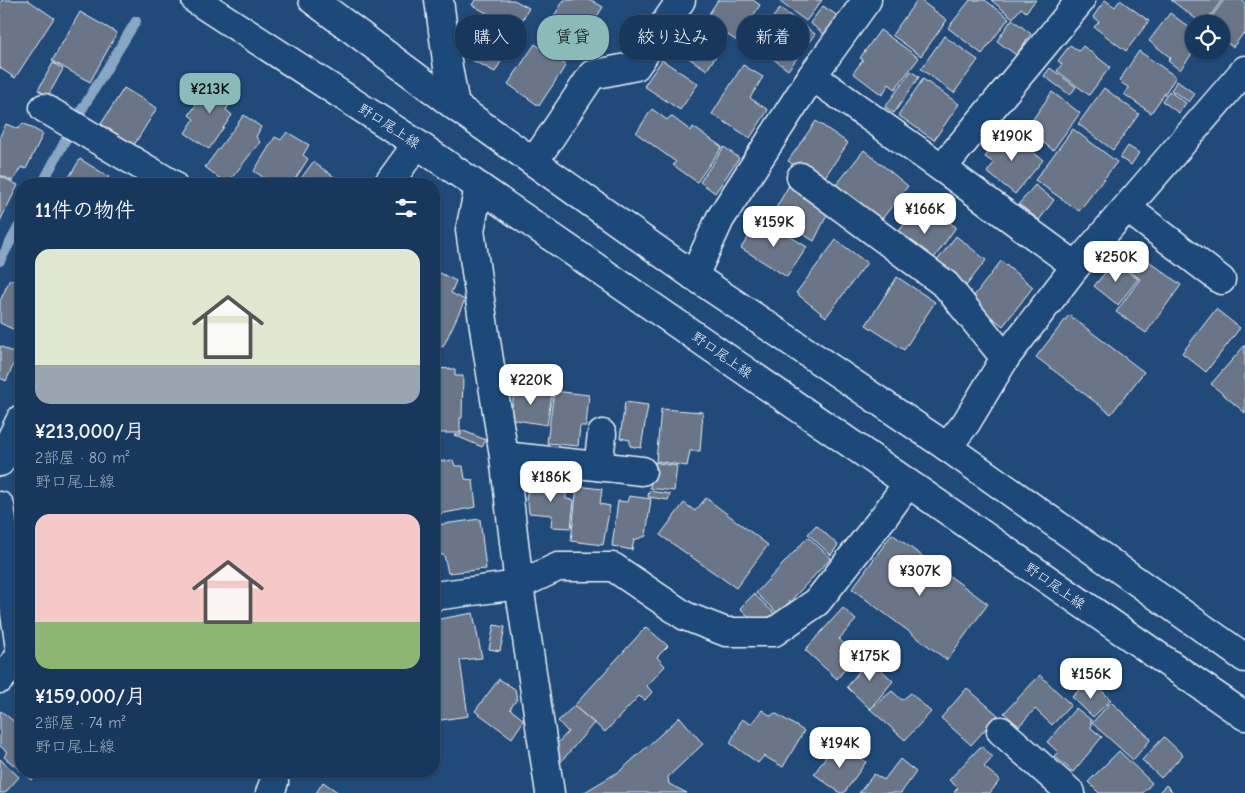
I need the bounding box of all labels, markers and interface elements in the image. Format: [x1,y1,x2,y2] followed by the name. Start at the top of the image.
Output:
[455,15,527,60] chip: 購入
[537,15,609,60] chip: 賃貸
[619,15,727,60] chip: 絞り込み
[737,15,809,60] chip: 新着
[1185,15,1230,60] map controls
[1185,15,1230,60] button: locate
[175,72,245,115] pin: ¥213K
[190,80,230,98] text: ¥213K
[355,100,423,152] street label: 野口尾上線
[977,120,1047,162] pin: ¥190K
[992,127,1032,145] text: ¥190K
[890,192,960,235] pin: ¥166K
[392,194,420,222] icon: filters
[35,198,136,222] text: 11件の物件
[905,200,945,218] text: ¥166K
[739,206,809,248] pin: ¥159K
[754,213,794,231] text: ¥159K
[1081,240,1151,283] pin: ¥250K
[1095,248,1137,266] text: ¥250K
[183,282,273,372] icon: home
[688,328,756,382] street label: 野口尾上線
[496,364,566,406] pin: ¥220K
[510,371,552,389] text: ¥220K
[35,419,145,443] text: ¥213,000/月
[35,449,129,467] text: 2部屋 · 80 m²
[516,460,586,503] pin: ¥186K
[531,468,571,486] text: ¥186K
[35,473,115,491] text: 野口尾上線
[183,547,273,637] icon: home
[885,554,955,597] pin: ¥307K
[1021,559,1089,613] street label: 野口尾上線
[899,562,941,580] text: ¥307K
[835,640,905,682] pin: ¥175K
[851,647,889,665] text: ¥175K
[1056,658,1126,700] pin: ¥156K
[1071,665,1111,683] text: ¥156K
[35,684,146,708] text: ¥159,000/月
[35,714,125,732] text: 2部屋 · 74 m²
[805,726,875,769] pin: ¥194K
[820,734,860,752] text: ¥194K
[35,738,115,756] text: 野口尾上線

